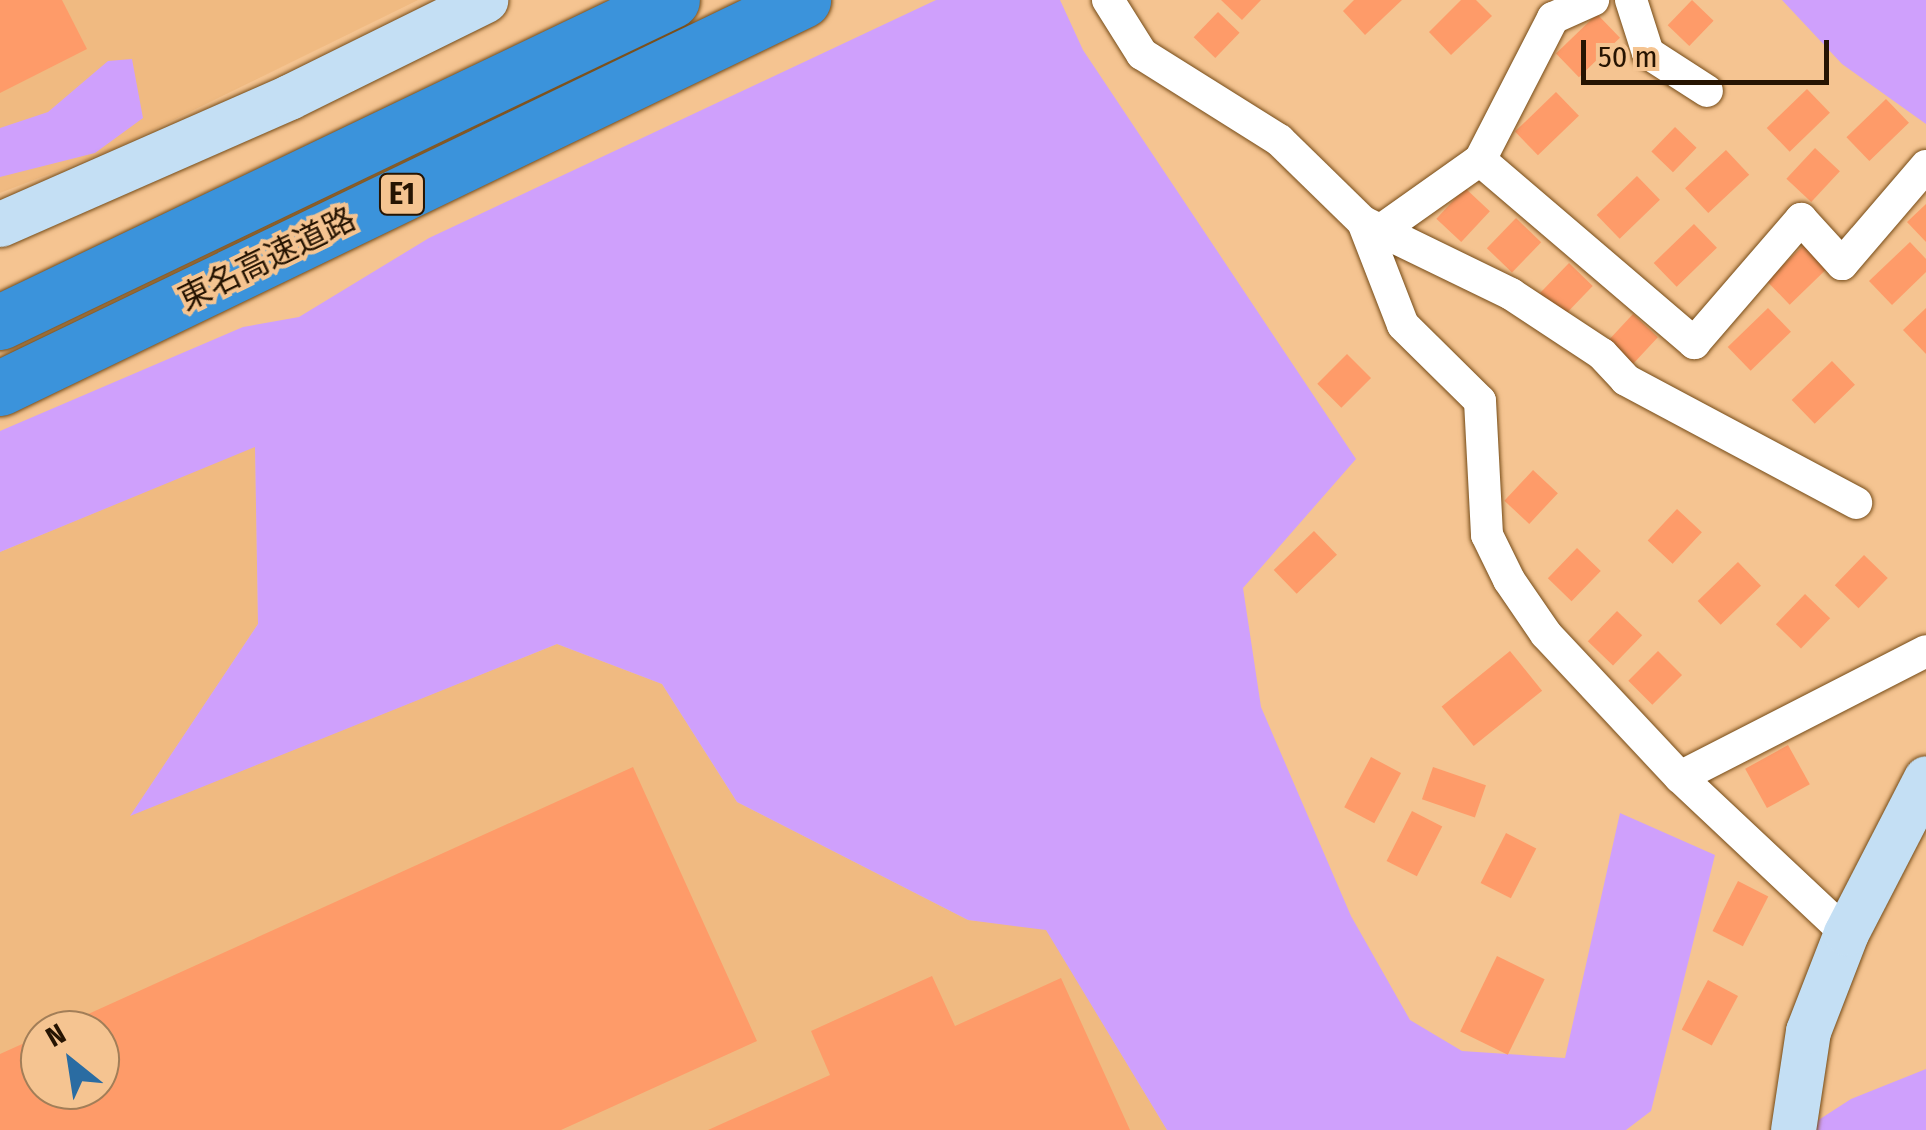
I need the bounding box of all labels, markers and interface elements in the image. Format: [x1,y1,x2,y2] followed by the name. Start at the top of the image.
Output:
[1586,20,1834,82] scale bar
[1598,39,1658,75] text: 50 m
[377,169,427,219] road number: E1
[172,200,362,318] street label: 東名高速道路
[20,1010,120,1110] north arrow
[40,1017,71,1054] text: N

